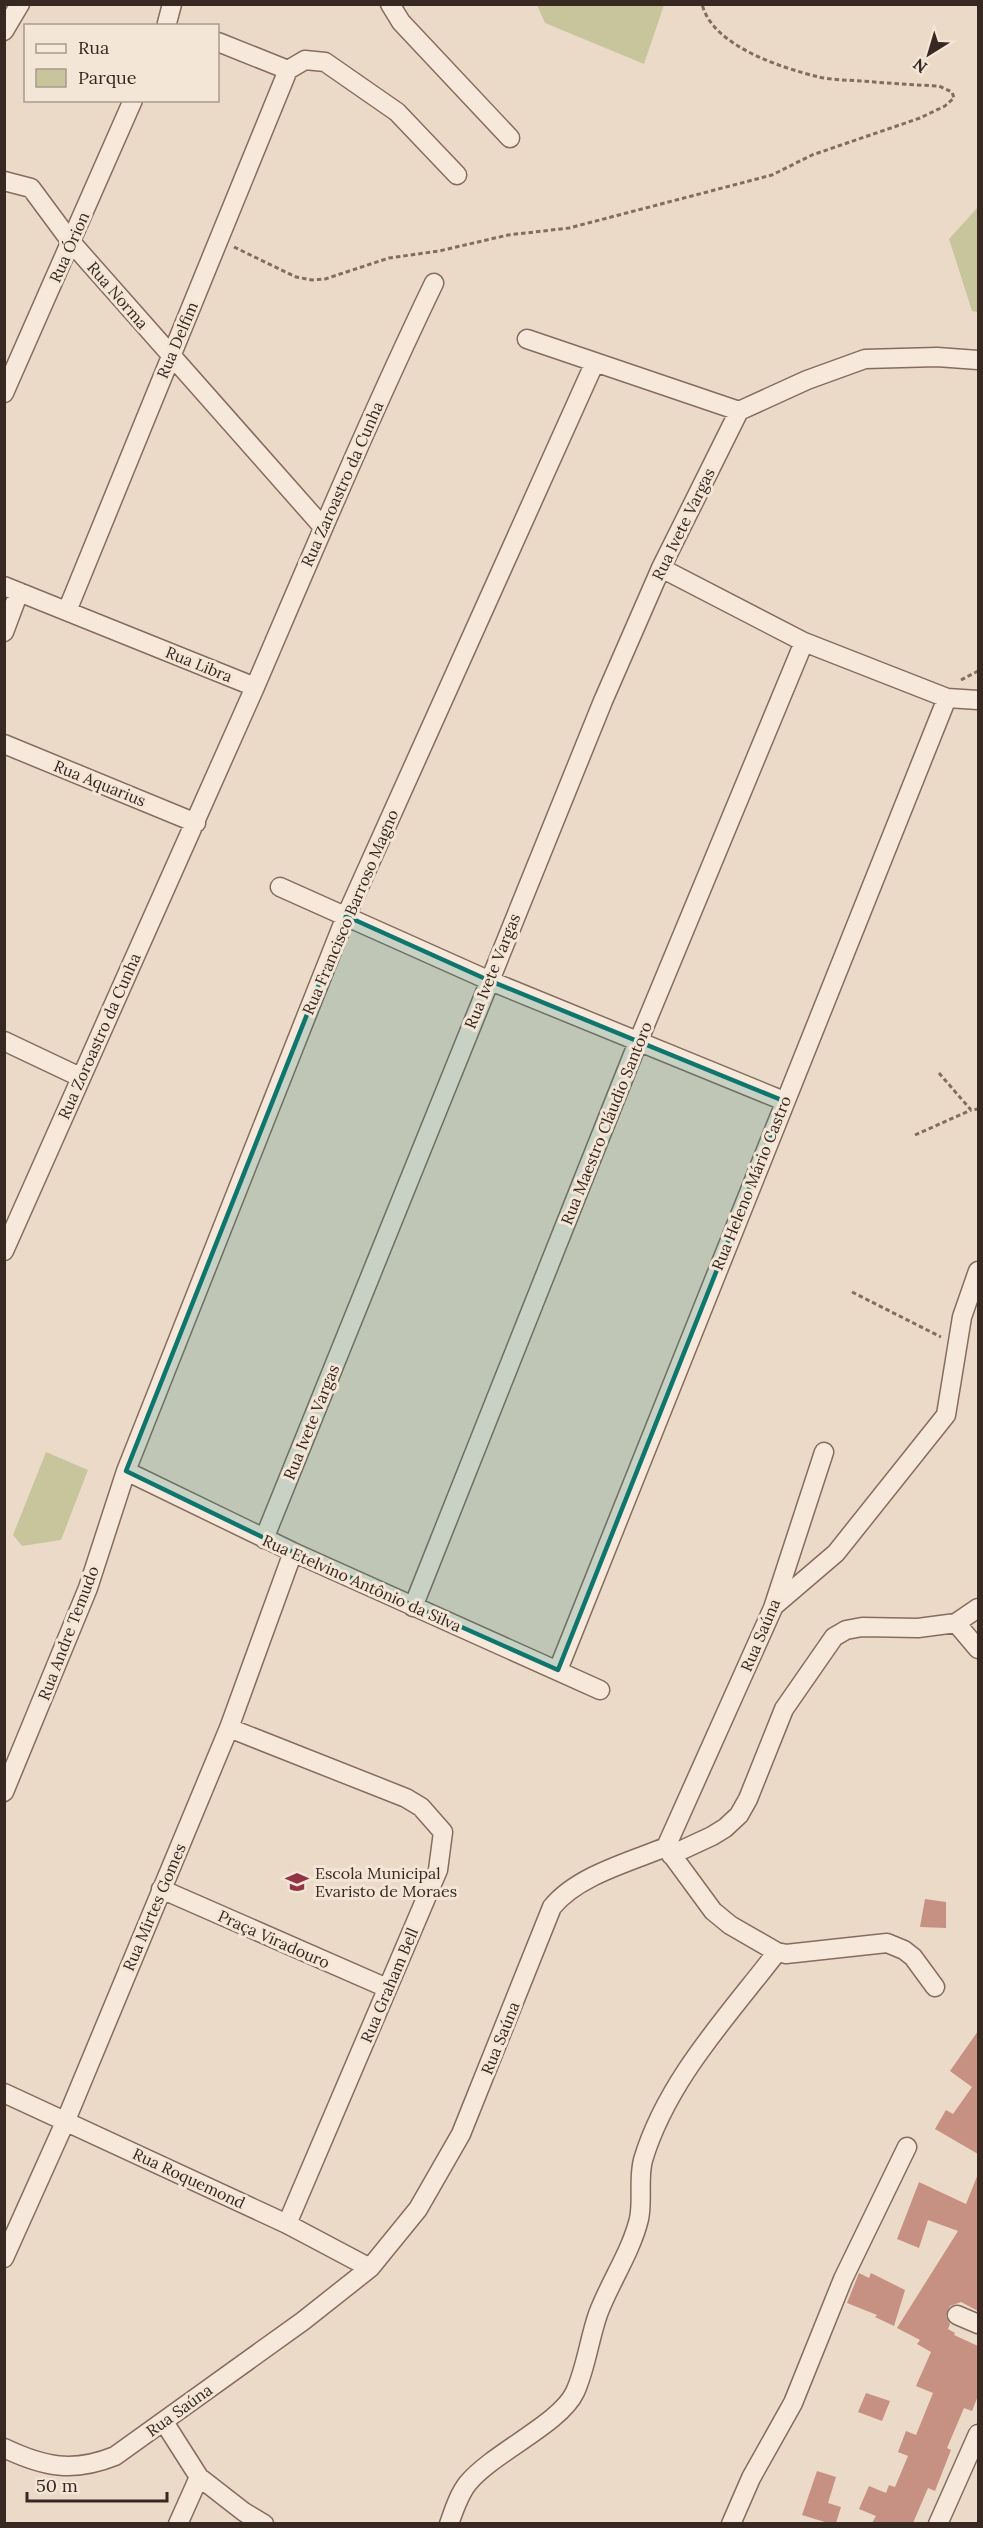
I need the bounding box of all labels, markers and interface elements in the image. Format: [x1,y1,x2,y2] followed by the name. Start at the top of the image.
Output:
[24,24,219,102] legend
[899,24,959,84] north arrow
[78,36,109,59] text: Rua
[909,54,931,78] text: N
[78,66,137,89] text: Parque
[45,208,94,285] street label: Rua Órion
[83,257,153,333] street label: Rua Norma
[152,299,202,381] street label: Rua Delfim
[296,398,388,570] street label: Rua Zaroastro da Cunha
[647,465,719,583] street label: Rua Ivete Vargas
[163,642,235,686] street label: Rua Libra
[51,755,149,811] street label: Rua Aquarius
[298,806,402,1018] street label: Rua Francisco Barroso Magno
[460,910,524,1032] street label: Rua Ivete Vargas
[53,950,145,1122] street label: Rua Zoroastro da Cunha
[556,1019,656,1227] street label: Rua Maestro Cláudio Santoro
[707,1093,795,1273] street label: Rua Heleno Mário Castro
[279,1361,343,1483] street label: Rua Ivete Vargas
[259,1530,465,1636] street label: Rua Etelvino Antônio da Silva
[33,1563,103,1703] street label: Rua Andre Temudo
[736,1596,784,1674] street label: Rua Saúna
[118,1840,190,1974] street label: Rua Mirtes Gomes
[315,1863,457,1901] place label: Escola Municipal Evaristo de Moraes
[284,1869,310,1895] school or university icon: Escola Municipal Evaristo de Moraes
[215,1905,333,1973] street label: Praça Viradouro
[356,1924,422,2046] street label: Rua Graham Bell
[476,1999,524,2077] street label: Rua Saúna
[130,2143,249,2213] street label: Rua Roquemond
[142,2379,216,2441] street label: Rua Saúna
[27,2465,166,2503] scale bar
[36,2474,78,2497] text: 50 m

